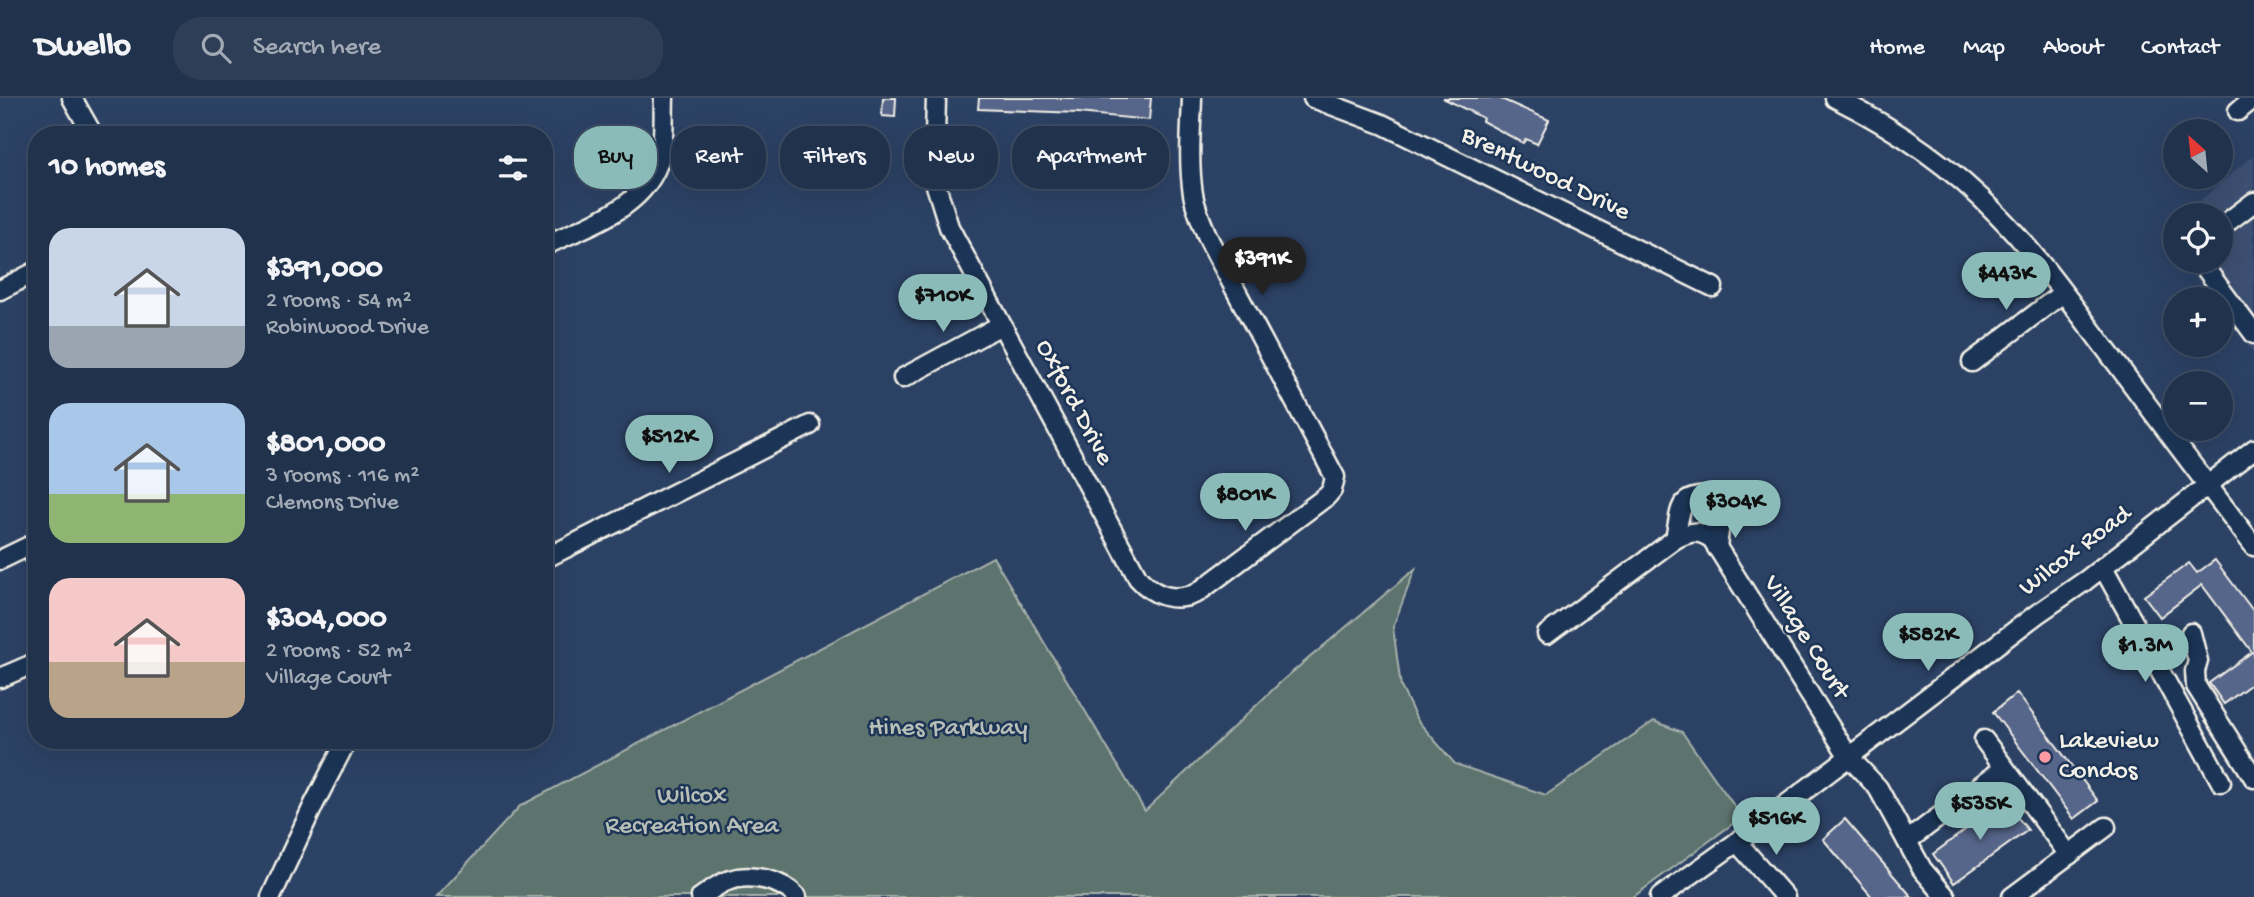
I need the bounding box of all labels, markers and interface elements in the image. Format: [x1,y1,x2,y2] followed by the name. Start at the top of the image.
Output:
[173,17,663,80] search box
[35,29,131,67] text: Dwello
[197,29,235,67] icon: search
[253,33,381,64] text: Search here
[1869,34,1925,63] text: Home
[1963,34,2005,63] text: Map
[2043,34,2103,63] text: About
[2141,34,2219,63] text: Contact
[2163,119,2233,189] north arrow
[2163,119,2233,441] map controls
[1455,120,1635,230] street label: Brentwood Drive
[574,126,657,189] chip: Buy
[671,126,766,189] chip: Rent
[780,126,890,189] chip: Filters
[904,126,998,189] chip: New
[1012,126,1169,189] chip: Apartment
[494,149,532,187] icon: filters
[49,151,165,186] text: 10 homes
[2163,203,2233,273] button: locate
[1213,238,1311,297] pin: $391K
[1234,246,1290,273] text: $391K
[1957,252,2055,312] pin: $443K
[266,253,383,288] text: $391,000
[105,256,189,340] icon: home
[1978,261,2034,288] text: $443K
[894,274,992,334] pin: $710K
[914,283,972,310] text: $710K
[2163,287,2233,357] button: +
[266,288,412,315] text: 2 rooms · 54 m²
[266,315,429,342] text: Robinwood Drive
[1027,335,1119,472] street label: Oxford Drive
[2163,371,2233,441] button: −
[620,416,718,475] pin: $512K
[641,424,697,451] text: $512K
[266,428,386,463] text: $801,000
[105,431,189,515] icon: home
[266,463,419,490] text: 3 rooms · 116 m²
[1196,474,1294,533] pin: $801K
[1686,480,1784,540] pin: $304K
[1216,482,1274,509] text: $801K
[1706,489,1764,516] text: $304K
[266,490,399,517] text: Clemons Drive
[2014,499,2140,604] street label: Wilcox Road
[1754,570,1856,708] street label: Village Court
[266,603,387,638] text: $304,000
[105,606,189,690] icon: home
[1879,614,1977,673] pin: $582K
[1899,622,1957,649] text: $582K
[2096,624,2194,684] pin: $1.3M
[2118,633,2172,660] text: $1.3M
[266,638,412,665] text: 2 rooms · 52 m²
[266,665,390,692] text: Village Court
[869,714,1028,745] park label: Hines Parkway
[2059,727,2159,788] place label: Lakeview Condos
[2037,749,2053,765] marker: Lakeview Condos
[605,782,780,843] park label: Wilcox Recreation Area
[1931,782,2029,842] pin: $535K
[1950,791,2010,818] text: $535K
[1727,798,1825,857] pin: $516K
[1748,806,1804,833] text: $516K

